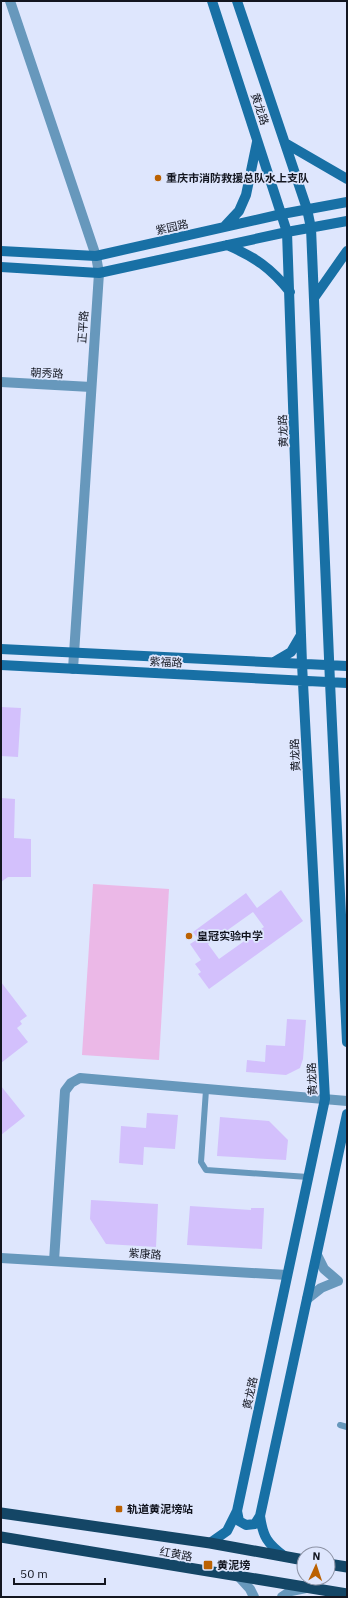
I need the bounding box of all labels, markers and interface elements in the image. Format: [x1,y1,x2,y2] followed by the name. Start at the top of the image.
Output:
[248,91,272,127] street label: 黄龙路
[166,171,309,185] place label: 重庆市消防救援总队水上支队
[153,173,163,183] marker: 重庆市消防救援总队水上支队
[154,216,190,238] street label: 紫园路
[75,310,91,344] street label: 正平路
[30,365,64,381] street label: 朝秀路
[275,414,291,448] street label: 黄龙路
[149,654,183,670] street label: 紫福路
[287,738,303,772] street label: 黄龙路
[197,929,263,943] place label: 皇冠实验中学
[184,931,194,941] marker: 皇冠实验中学
[304,1062,320,1096] street label: 黄龙路
[128,1246,162,1262] street label: 紫康路
[240,1375,260,1411] street label: 黄龙路
[127,1502,193,1516] place label: 轨道黄泥塝站
[114,1504,124,1514] marker: 轨道黄泥塝站
[159,1544,193,1564] street label: 红黄路
[296,1546,336,1586] north arrow
[312,1549,321,1563] text: N
[217,1558,250,1572] place label: 黄泥塝
[202,1559,214,1571] marker: 黄泥塝
[14,1560,105,1586] scale bar
[20,1566,48,1581] text: 50 m

